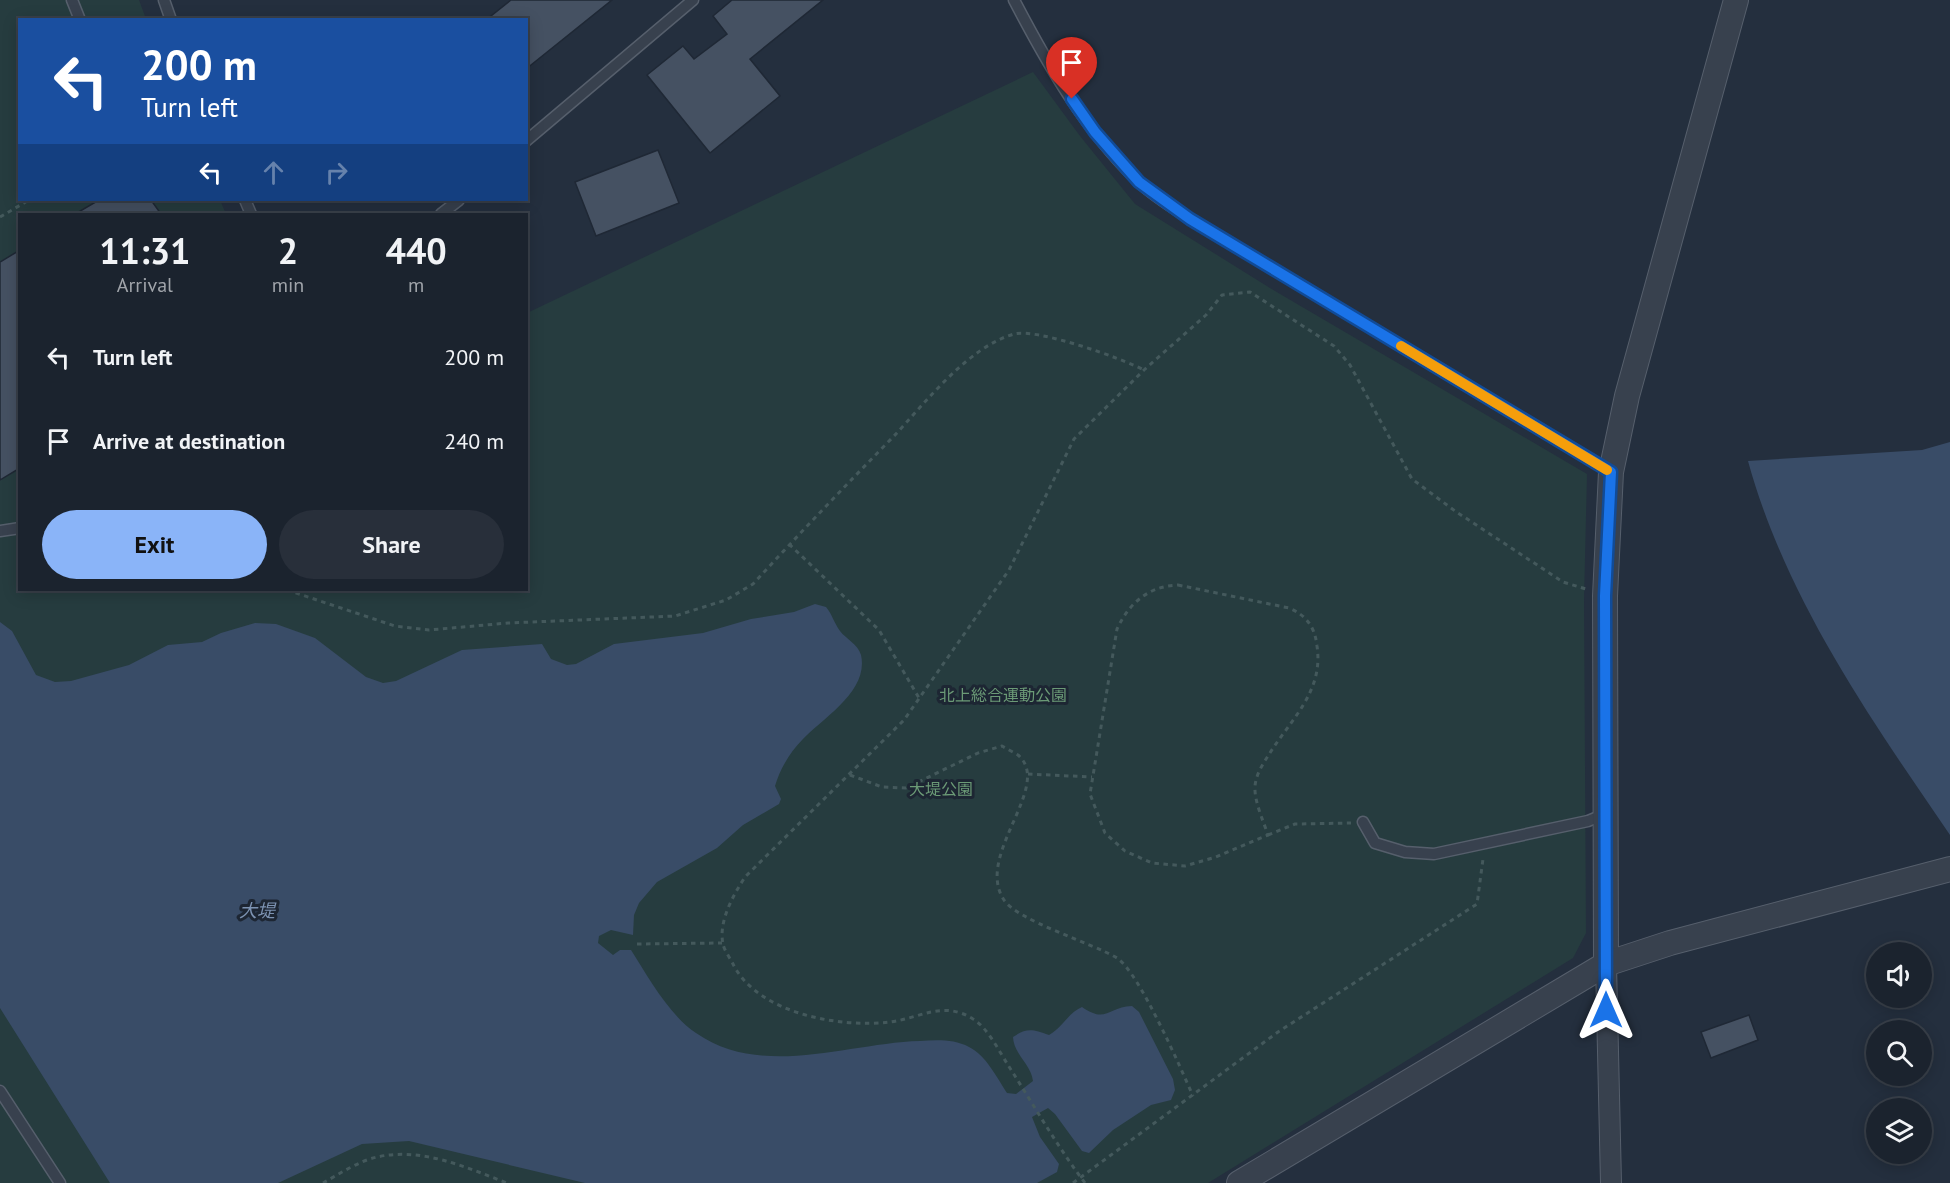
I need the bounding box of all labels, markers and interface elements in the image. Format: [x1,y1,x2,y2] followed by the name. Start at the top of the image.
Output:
[141,37,257,92] text: 200 m
[1046,37,1097,99] pin
[42,42,120,120] icon: left
[1055,46,1088,79] icon: arrive
[141,90,238,124] text: Turn left
[194,156,227,189] icon: left
[257,156,290,189] icon: ahead
[320,156,353,189] icon: right
[99,227,191,274] text: 11:31
[278,227,298,274] text: 2
[386,227,447,274] text: 440
[117,272,173,298] text: Arrival
[272,272,304,298] text: min
[408,272,424,298] text: m
[42,341,75,374] icon: left
[93,343,173,371] text: Turn left
[444,343,504,371] text: 200 m
[42,425,75,458] icon: arrive
[93,427,285,455] text: Arrive at destination
[444,427,504,455] text: 240 m
[42,510,267,579] button: Exit
[279,510,504,579] button: Share
[939,685,1067,705] park label: 北上総合運動公園
[909,779,973,799] park label: 大堤公園
[239,899,277,922] water label: 大堤
[1866,942,1932,1164] map controls
[1866,942,1932,1008] button: sound
[1574,978,1638,1042] position arrow
[1866,1020,1932,1086] button: search
[1866,1098,1932,1164] button: layers

